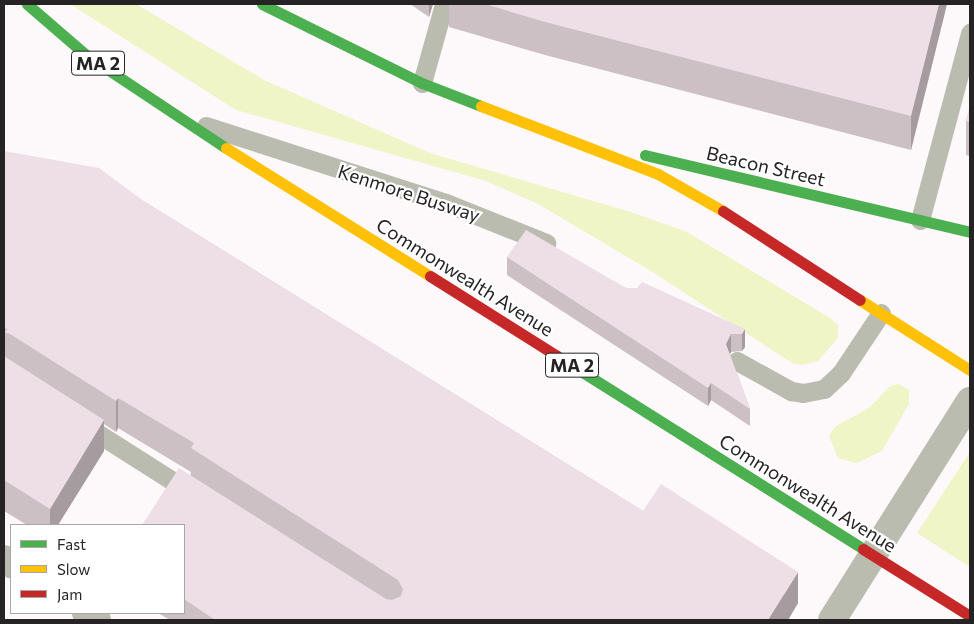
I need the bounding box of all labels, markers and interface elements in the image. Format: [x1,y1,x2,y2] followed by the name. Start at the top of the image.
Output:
[70,48,126,78] road number: MA 2
[704,141,828,191] street label: Beacon Street
[335,159,483,227] street label: Kenmore Busway
[372,213,558,341] street label: Commonwealth Avenue
[544,350,600,380] road number: MA 2
[715,429,901,557] street label: Commonwealth Avenue
[10,524,185,614] legend
[57,535,86,553] text: Fast
[57,560,90,578] text: Slow
[57,585,82,603] text: Jam

